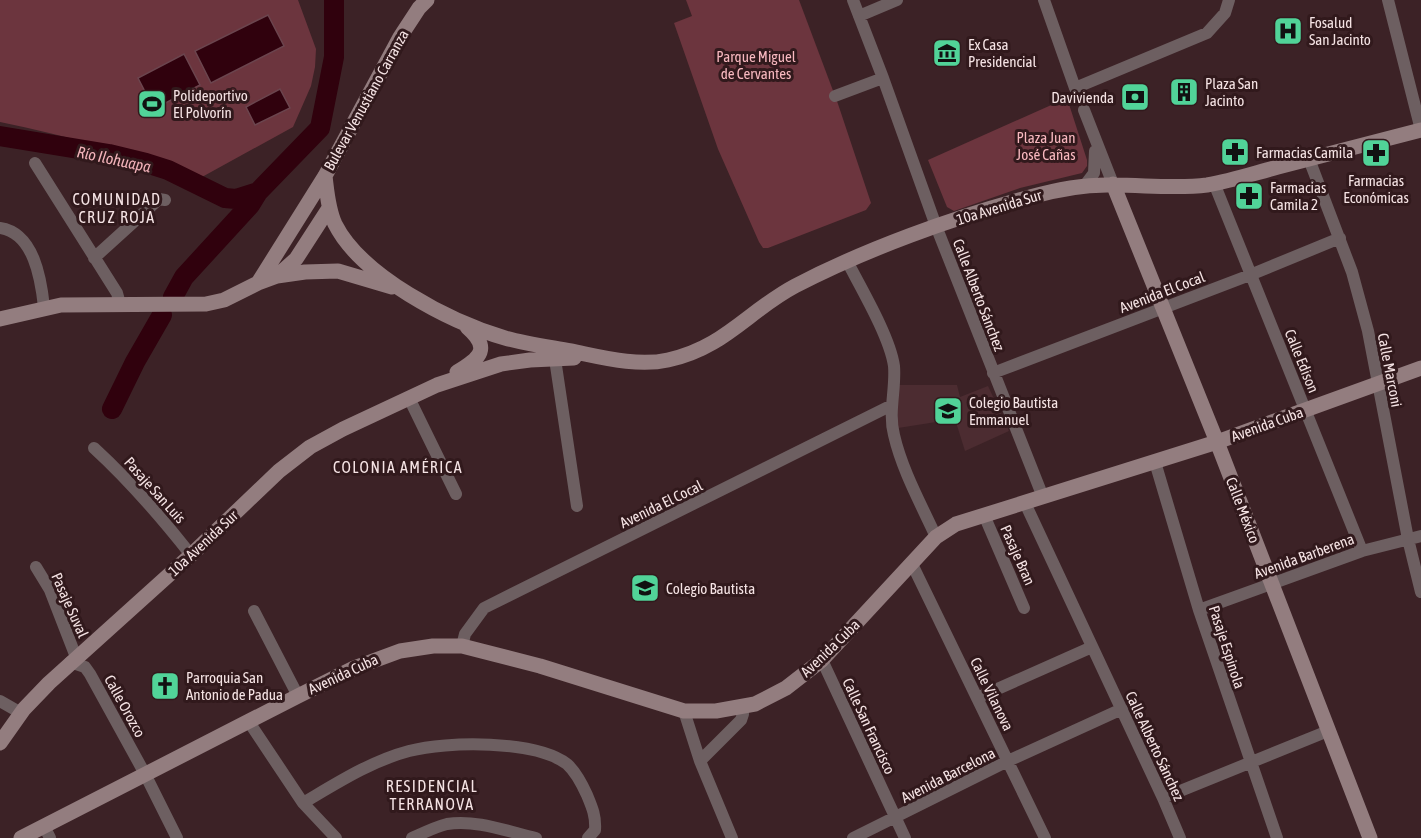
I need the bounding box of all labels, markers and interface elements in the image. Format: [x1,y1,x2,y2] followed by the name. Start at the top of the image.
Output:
[1309,14,1371,48] place label: Fosalud San Jacinto
[1272,15,1304,47] hospital icon: Fosalud San Jacinto
[320,27,412,173] street label: Bulevar Venustiano Carranza
[968,36,1037,70] place label: Ex Casa Presidencial
[931,37,963,69] museum icon: Ex Casa Presidencial
[716,48,796,82] park label: Parque Miguel de Cervantes
[1205,75,1258,109] place label: Plaza San Jacinto
[1168,76,1200,108] building icon: Plaza San Jacinto
[1119,81,1151,113] bank icon: Davivienda
[173,87,248,121] place label: Polideportivo El Polvorín
[136,88,168,120] sports icon: Polideportivo El Polvorín
[1051,89,1114,106] place label: Davivienda
[1016,129,1076,163] park label: Plaza Juan José Cañas
[1219,136,1251,168] pharmacy icon: Farmacias Camila
[1360,137,1392,169] pharmacy icon: Farmacias Económicas
[75,142,153,177] water label: Río Ilohuapa
[1256,144,1353,161] place label: Farmacias Camila
[1343,172,1409,206] place label: Farmacias Económicas
[1270,179,1326,213] place label: Farmacias Camila 2
[1233,180,1265,212] pharmacy icon: Farmacias Camila 2
[954,186,1044,228] street label: 10a Avenida Sur
[72,190,162,226] district label: COMUNIDAD CRUZ ROJA
[950,237,1008,354] street label: Calle Alberto Sánchez
[1117,268,1207,316] street label: Avenida El Cocal
[1282,327,1322,395] street label: Calle Edison
[1374,331,1406,409] street label: Calle Marconi
[969,394,1058,428] place label: Colegio Bautista Emmanuel
[932,395,964,427] school or university icon: Colegio Bautista Emmanuel
[1229,403,1305,445] street label: Avenida Cuba
[121,453,189,527] street label: Pasaje San Luis
[333,458,463,476] district label: COLONIA AMÉRICA
[1223,475,1263,545] street label: Calle México
[617,477,705,531] street label: Avenida El Cocal
[165,506,241,579] street label: 10a Avenida Sur
[997,522,1039,588] street label: Pasaje Bran
[1252,530,1356,582] street label: Avenida Barberena
[48,570,92,640] street label: Pasaje Suval
[629,572,661,604] school or university icon: Colegio Bautista
[666,580,755,597] place label: Colegio Bautista
[1206,603,1248,691] street label: Pasaje Espinola
[797,616,863,680] street label: Avenida Cuba
[305,650,381,698] street label: Avenida Cuba
[967,655,1017,733] street label: Calle Vilanova
[186,669,283,703] place label: Parroquia San Antonio de Padua
[149,670,181,702] church icon: Parroquia San Antonio de Padua
[101,672,149,740] street label: Calle Orozco
[839,675,899,777] street label: Calle San Francisco
[1122,689,1188,804] street label: Calle Alberto Sánchez
[898,744,998,806] street label: Avenida Barcelona
[386,777,478,813] district label: RESIDENCIAL TERRANOVA

